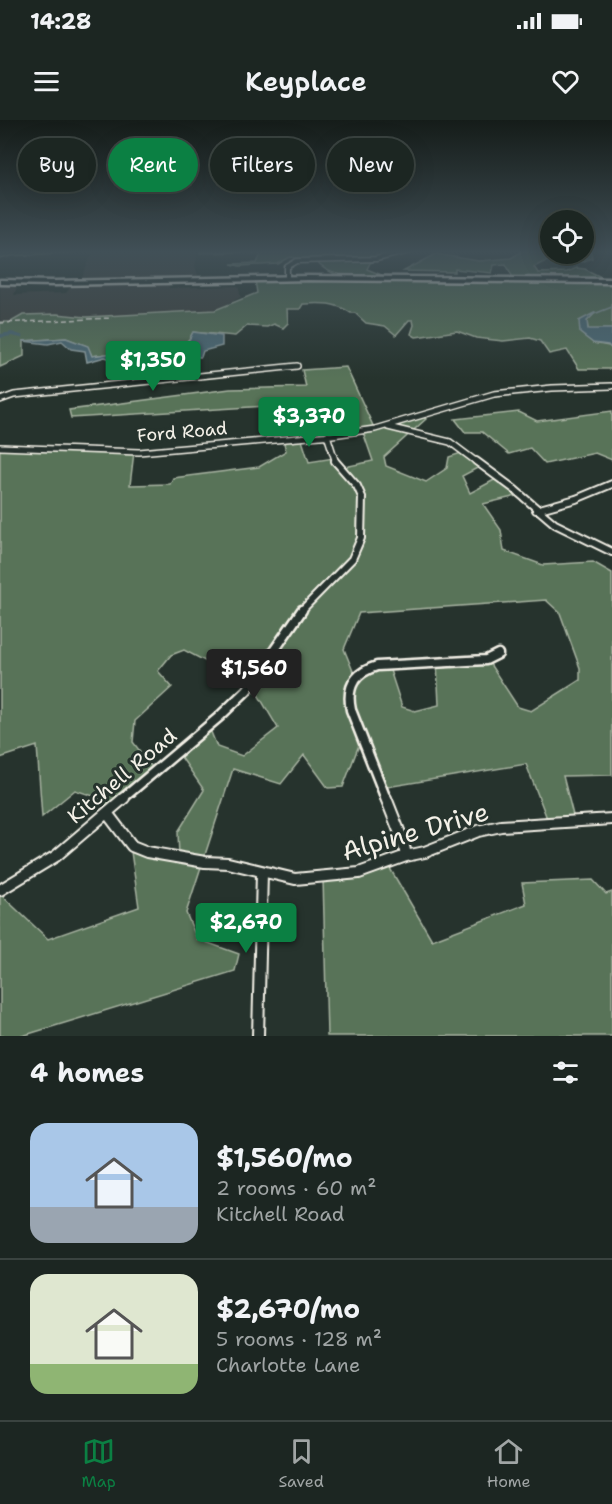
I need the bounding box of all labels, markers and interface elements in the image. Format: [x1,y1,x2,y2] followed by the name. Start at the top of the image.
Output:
[30,7,91,36] text: 14:28
[245,63,367,100] text: Keyplace
[30,65,63,98] icon: menu
[549,65,582,98] icon: heart
[18,138,96,192] chip: Buy
[108,138,198,192] chip: Rent
[210,138,315,192] chip: Filters
[327,138,414,192] chip: New
[540,210,594,264] map controls
[540,210,594,264] button: locate
[104,341,202,392] pin: $1,350
[120,347,186,373] text: $1,350
[260,397,358,448] pin: $3,370
[272,403,346,429] text: $3,370
[136,416,228,448] street label: Ford Road
[205,649,303,700] pin: $1,560
[220,655,288,681] text: $1,560
[61,722,183,830] street label: Kitchell Road
[337,793,493,869] street label: Alpine Drive
[197,903,295,954] pin: $2,670
[210,909,282,935] text: $2,670
[30,1055,144,1090] text: 4 homes
[549,1056,582,1089] icon: filters
[216,1140,353,1175] text: $1,560/mo
[78,1147,150,1219] icon: home
[216,1175,376,1201] text: 2 rooms · 60 m²
[216,1201,344,1227] text: Kitchell Road
[216,1291,360,1326] text: $2,670/mo
[78,1298,150,1370] icon: home
[216,1326,382,1352] text: 5 rooms · 128 m²
[216,1352,360,1378] text: Charlotte Lane
[81,1435,116,1492] tab: Map
[278,1435,324,1492] tab: Saved
[487,1435,531,1492] tab: Home

